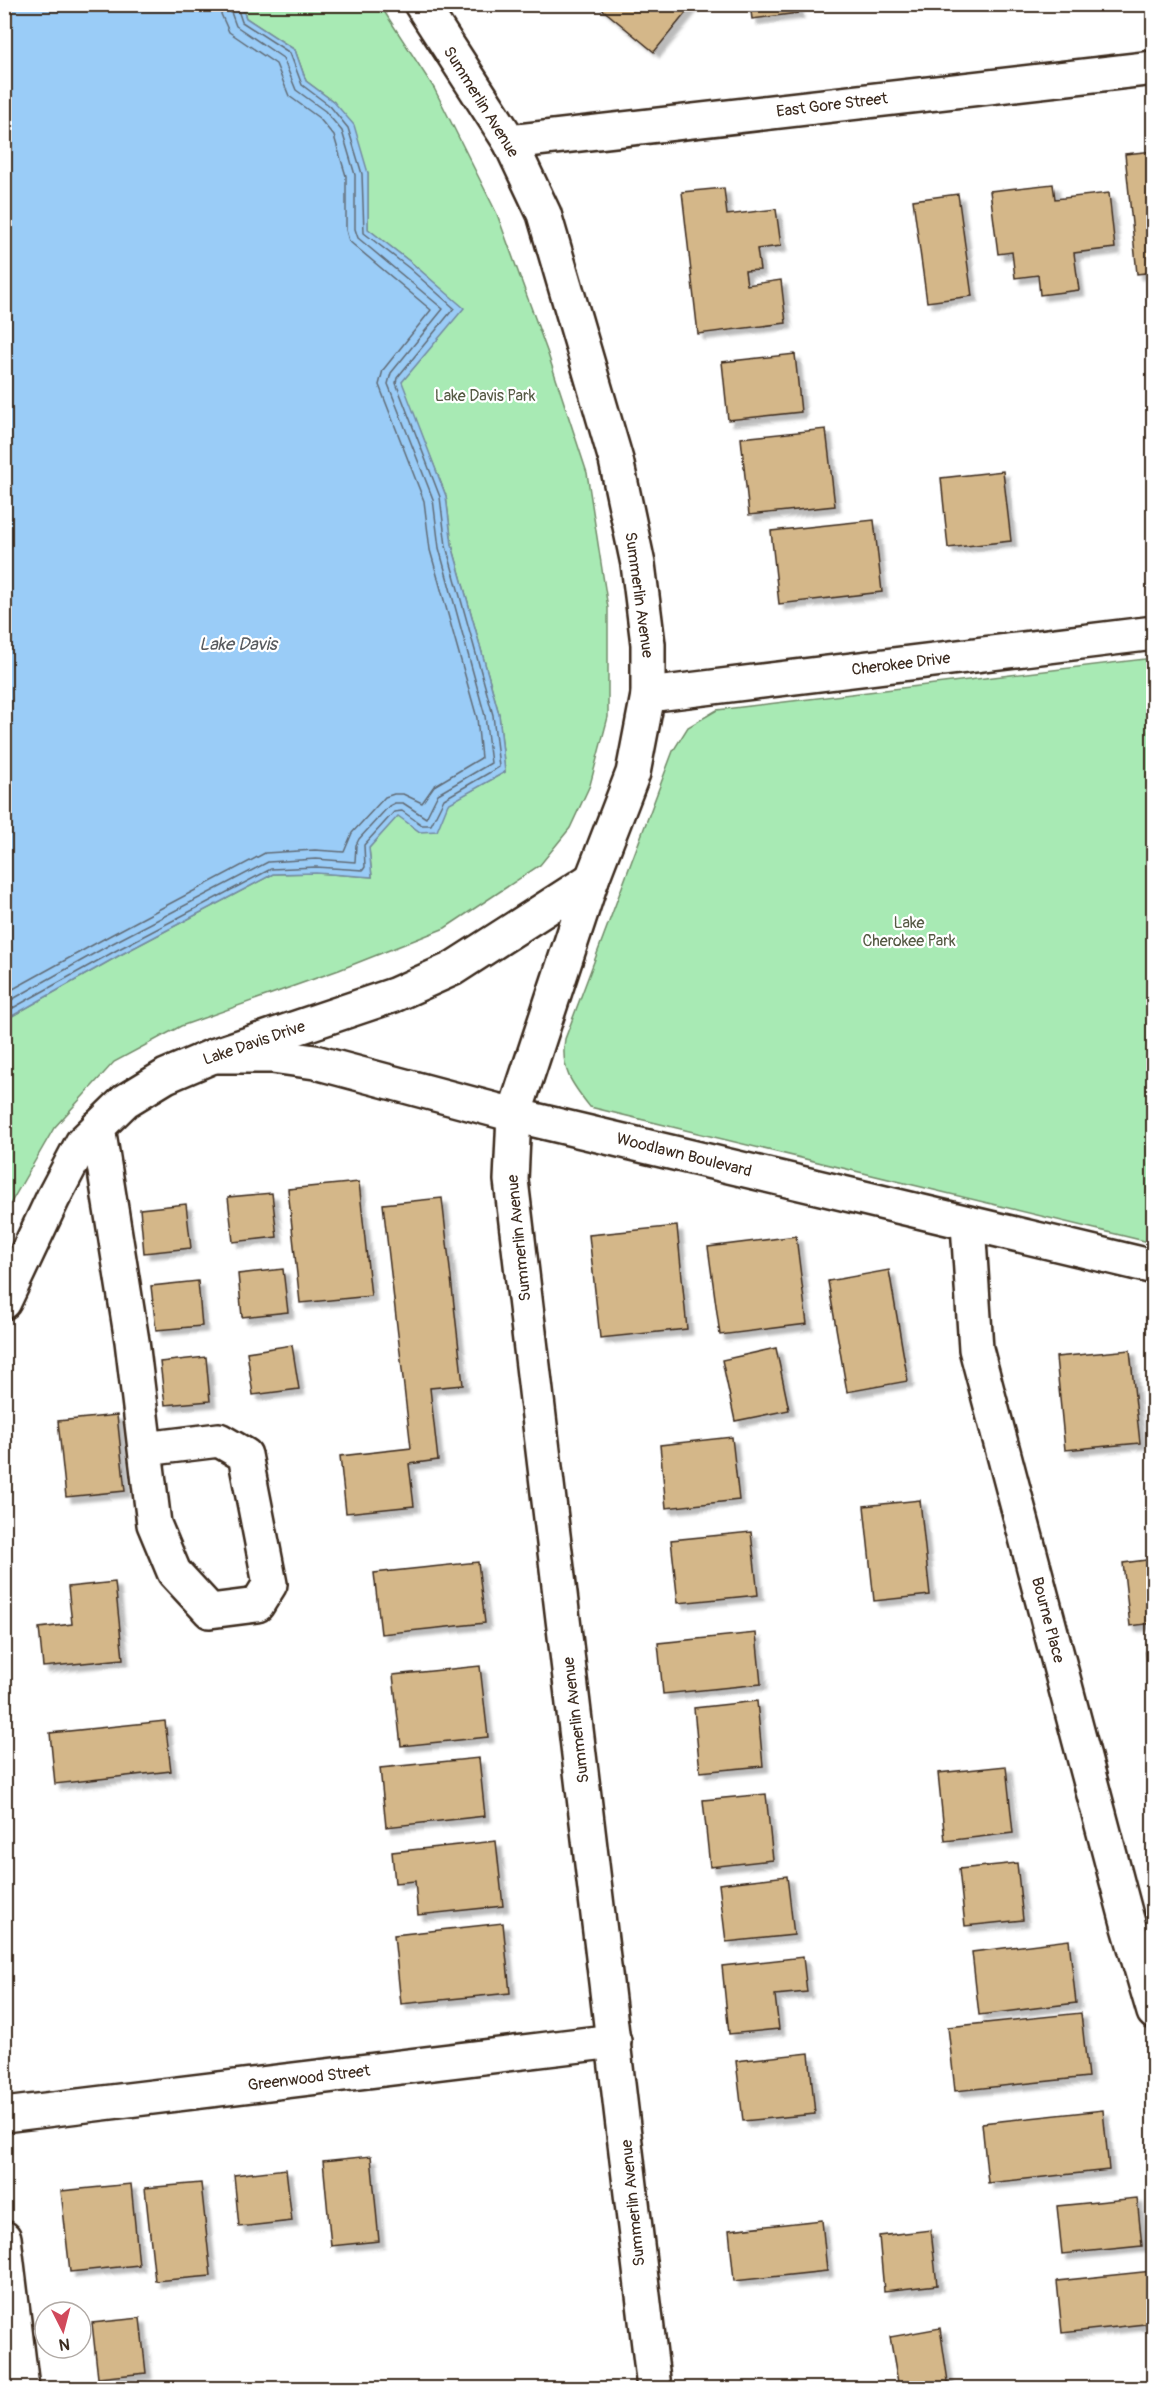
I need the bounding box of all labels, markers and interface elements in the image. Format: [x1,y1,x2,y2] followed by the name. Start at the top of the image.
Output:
[439,43,523,161] street label: Summerlin Avenue
[775,88,889,122] street label: East Gore Street
[435,386,536,406] park label: Lake Davis Park
[620,531,658,659] street label: Summerlin Avenue
[199,633,279,656] water label: Lake Davis
[850,648,952,680] street label: Cherokee Drive
[862,913,956,951] park label: Lake Cherokee Park
[200,1016,308,1070] street label: Lake Davis Drive
[614,1129,754,1181] street label: Woodlawn Boulevard
[502,1174,536,1302] street label: Summerlin Avenue
[1027,1575,1069,1665] street label: Bourne Place
[558,1656,594,1784] street label: Summerlin Avenue
[247,2060,372,2095] street label: Greenwood Street
[616,2139,650,2267] street label: Summerlin Avenue
[33,2300,93,2360] north arrow
[58,2333,71,2354] text: N

